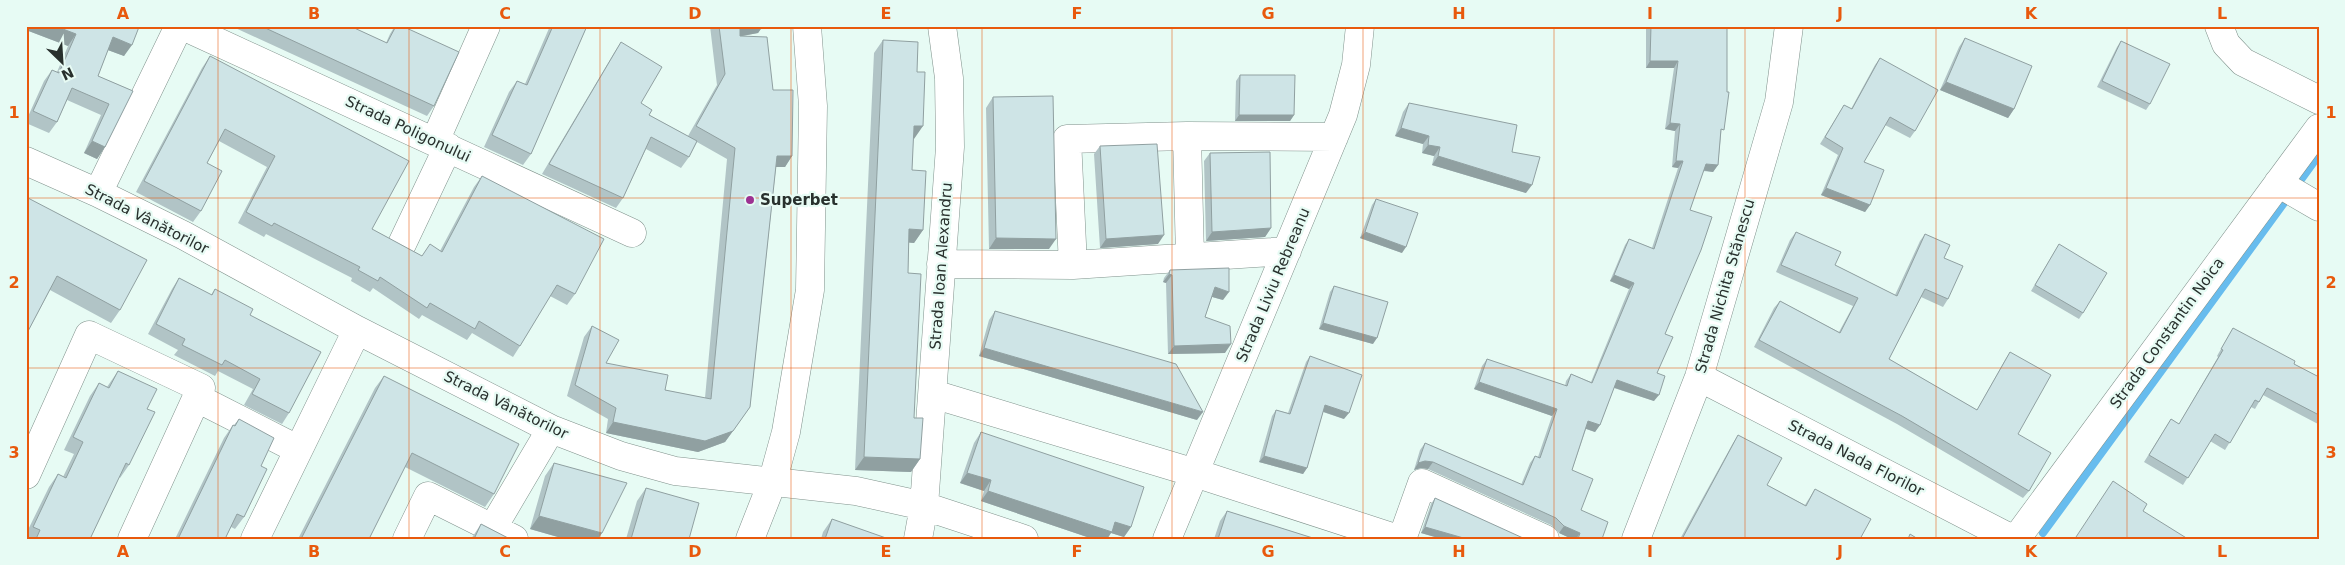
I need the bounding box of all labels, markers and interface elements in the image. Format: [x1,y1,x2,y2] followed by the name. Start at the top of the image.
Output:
[117,4,130,23] text: A
[308,4,320,23] text: B
[499,4,511,23] text: C
[688,4,702,23] text: D
[881,4,891,23] text: E
[1072,4,1082,23] text: F
[1261,4,1275,23] text: G
[1452,4,1466,23] text: H
[1647,4,1653,23] text: I
[1836,4,1843,23] text: J
[2025,4,2038,23] text: K
[2217,4,2227,23] text: L
[38,38,88,88] north arrow
[59,64,76,84] text: N
[343,92,473,166] street label: Strada Poligonului
[8,103,20,122] text: 1
[2325,103,2337,122] text: 1
[82,180,212,258] street label: Strada Vânătorilor
[926,182,956,350] street label: Strada Ioan Alexandru
[760,191,838,209] place label: Superbet
[744,194,756,206] marker: Superbet
[1692,197,1758,375] street label: Strada Nichita Stănescu
[1232,205,1314,365] street label: Strada Liviu Rebreanu
[2106,254,2228,412] street label: Strada Constantin Noica
[8,273,20,292] text: 2
[2325,273,2337,292] text: 2
[441,367,572,443] street label: Strada Vânătorilor
[1785,416,1928,500] street label: Strada Nada Florilor
[8,443,20,462] text: 3
[2325,443,2337,462] text: 3
[117,542,130,561] text: A
[308,542,320,561] text: B
[499,542,511,561] text: C
[688,542,702,561] text: D
[881,542,891,561] text: E
[1072,542,1082,561] text: F
[1261,542,1275,561] text: G
[1452,542,1466,561] text: H
[1647,542,1653,561] text: I
[1836,542,1843,561] text: J
[2025,542,2038,561] text: K
[2217,542,2227,561] text: L

